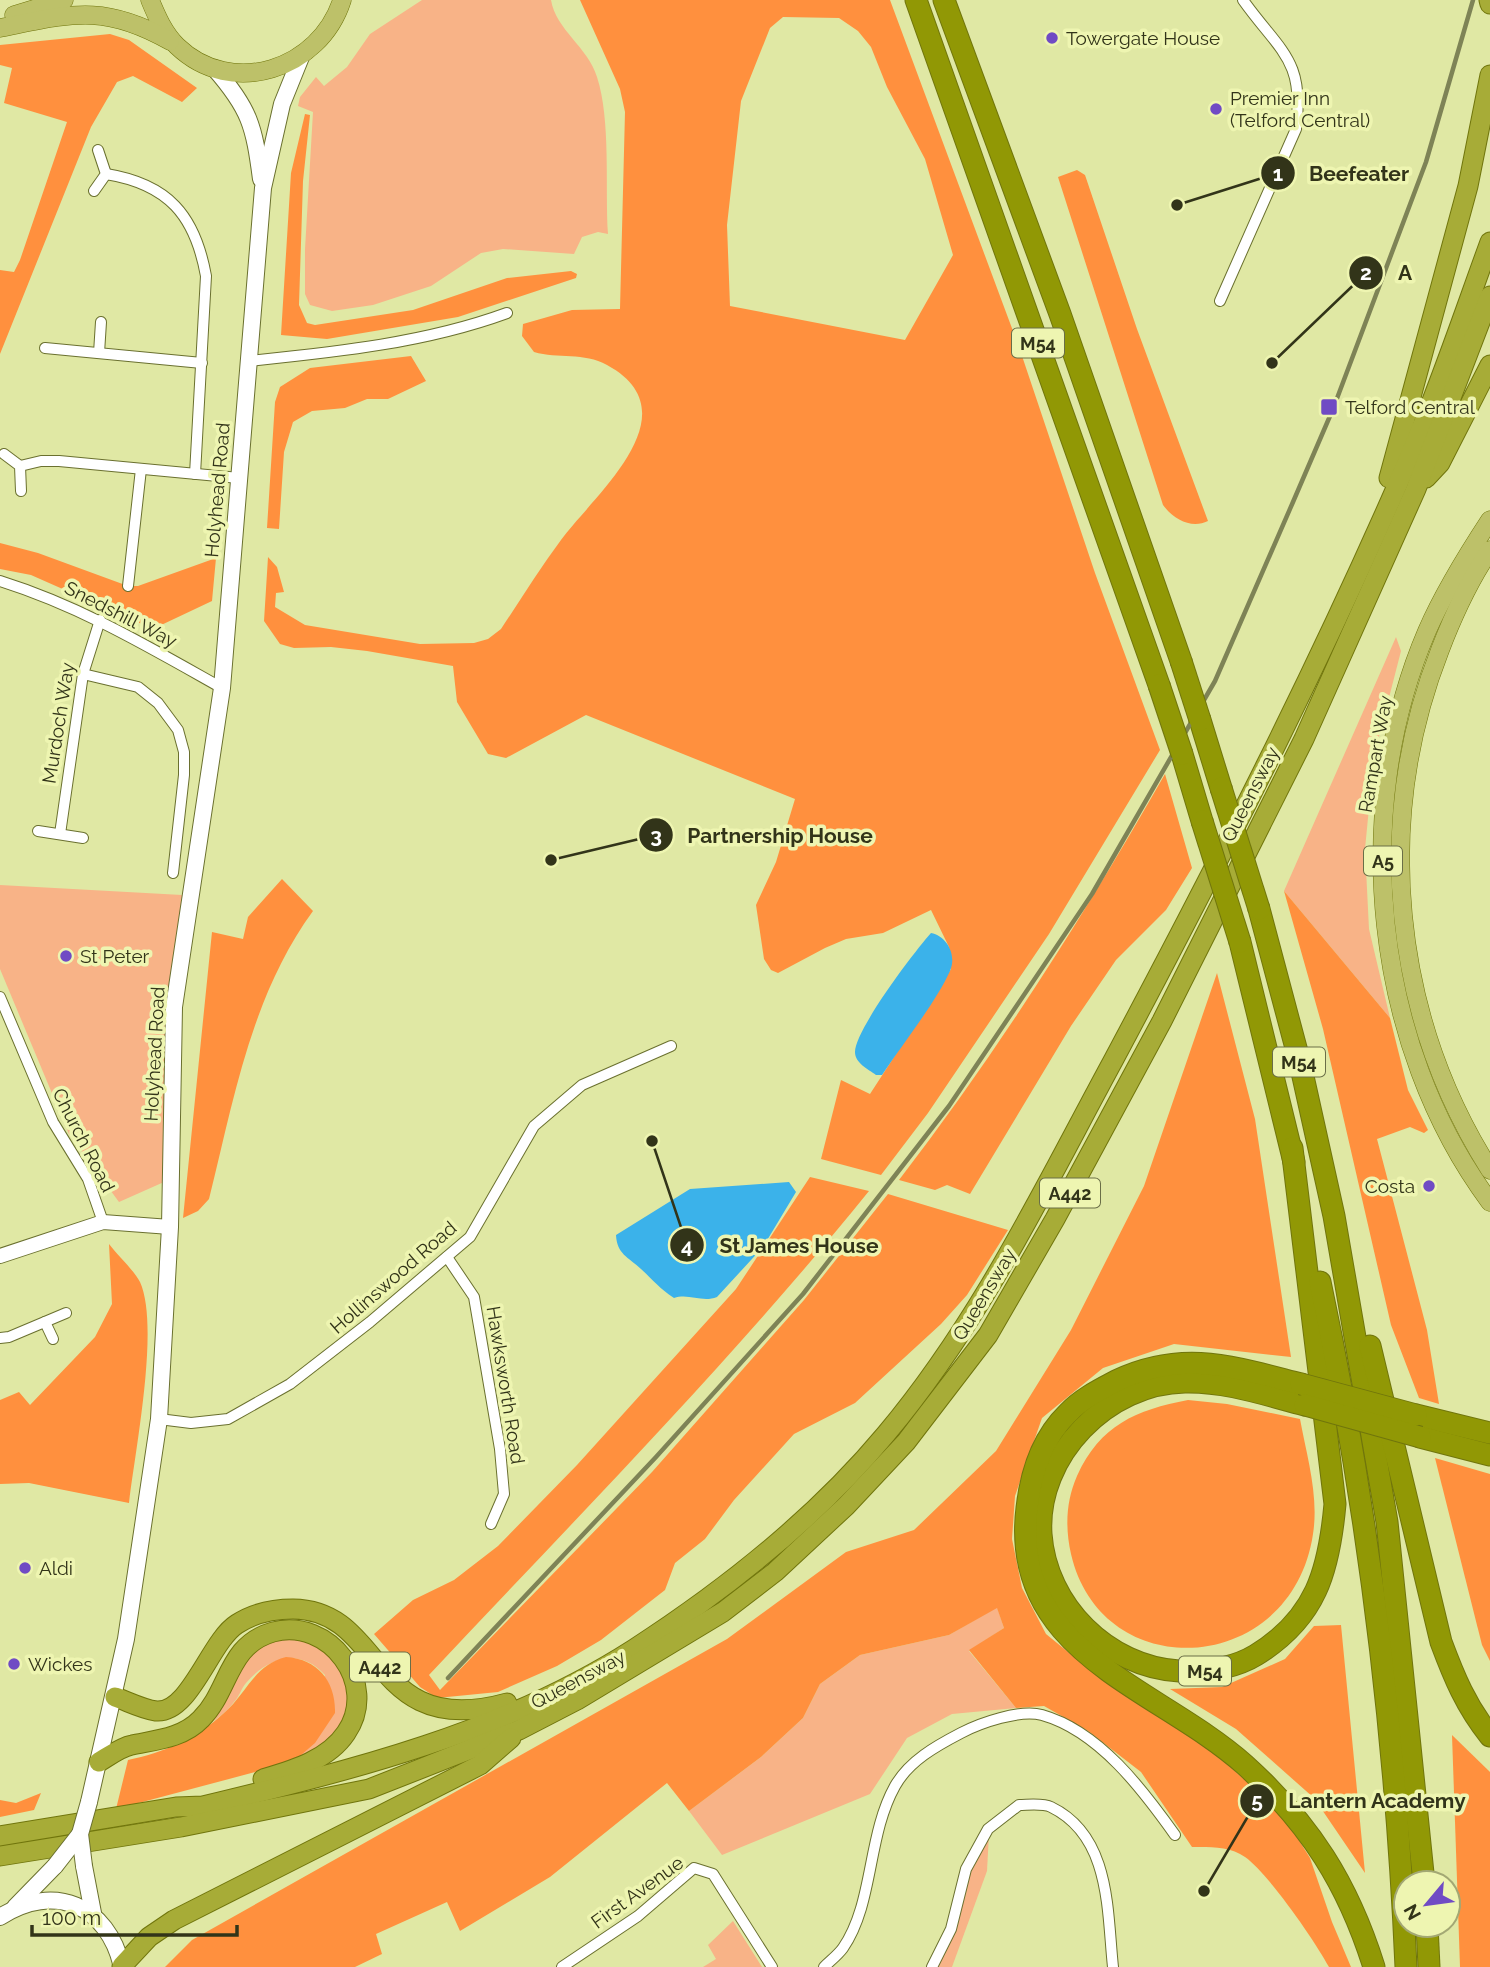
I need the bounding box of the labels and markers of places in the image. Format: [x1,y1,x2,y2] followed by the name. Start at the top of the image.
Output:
[1066,27,1220,49] place label: Towergate House
[1044,30,1060,46] marker: Towergate House
[1230,87,1370,131] place label: Premier Inn (Telford Central)
[1208,101,1224,117] marker: Premier Inn (Telford Central)
[1260,152,1424,194] callout: Beefeater
[1349,252,1426,294] callout: A
[1345,396,1476,418] place label: Telford Central
[1319,397,1339,417] marker: Telford Central
[639,814,887,856] callout: Partnership House
[80,945,150,967] place label: St Peter
[58,948,74,964] marker: St Peter
[1365,1175,1415,1197] place label: Costa
[1421,1178,1437,1194] marker: Costa
[670,1224,892,1266] callout: St James House
[39,1557,73,1579] place label: Aldi
[17,1560,33,1576] marker: Aldi
[28,1653,92,1675] place label: Wickes
[6,1656,22,1672] marker: Wickes
[1239,1780,1480,1822] callout: Lantern Academy

